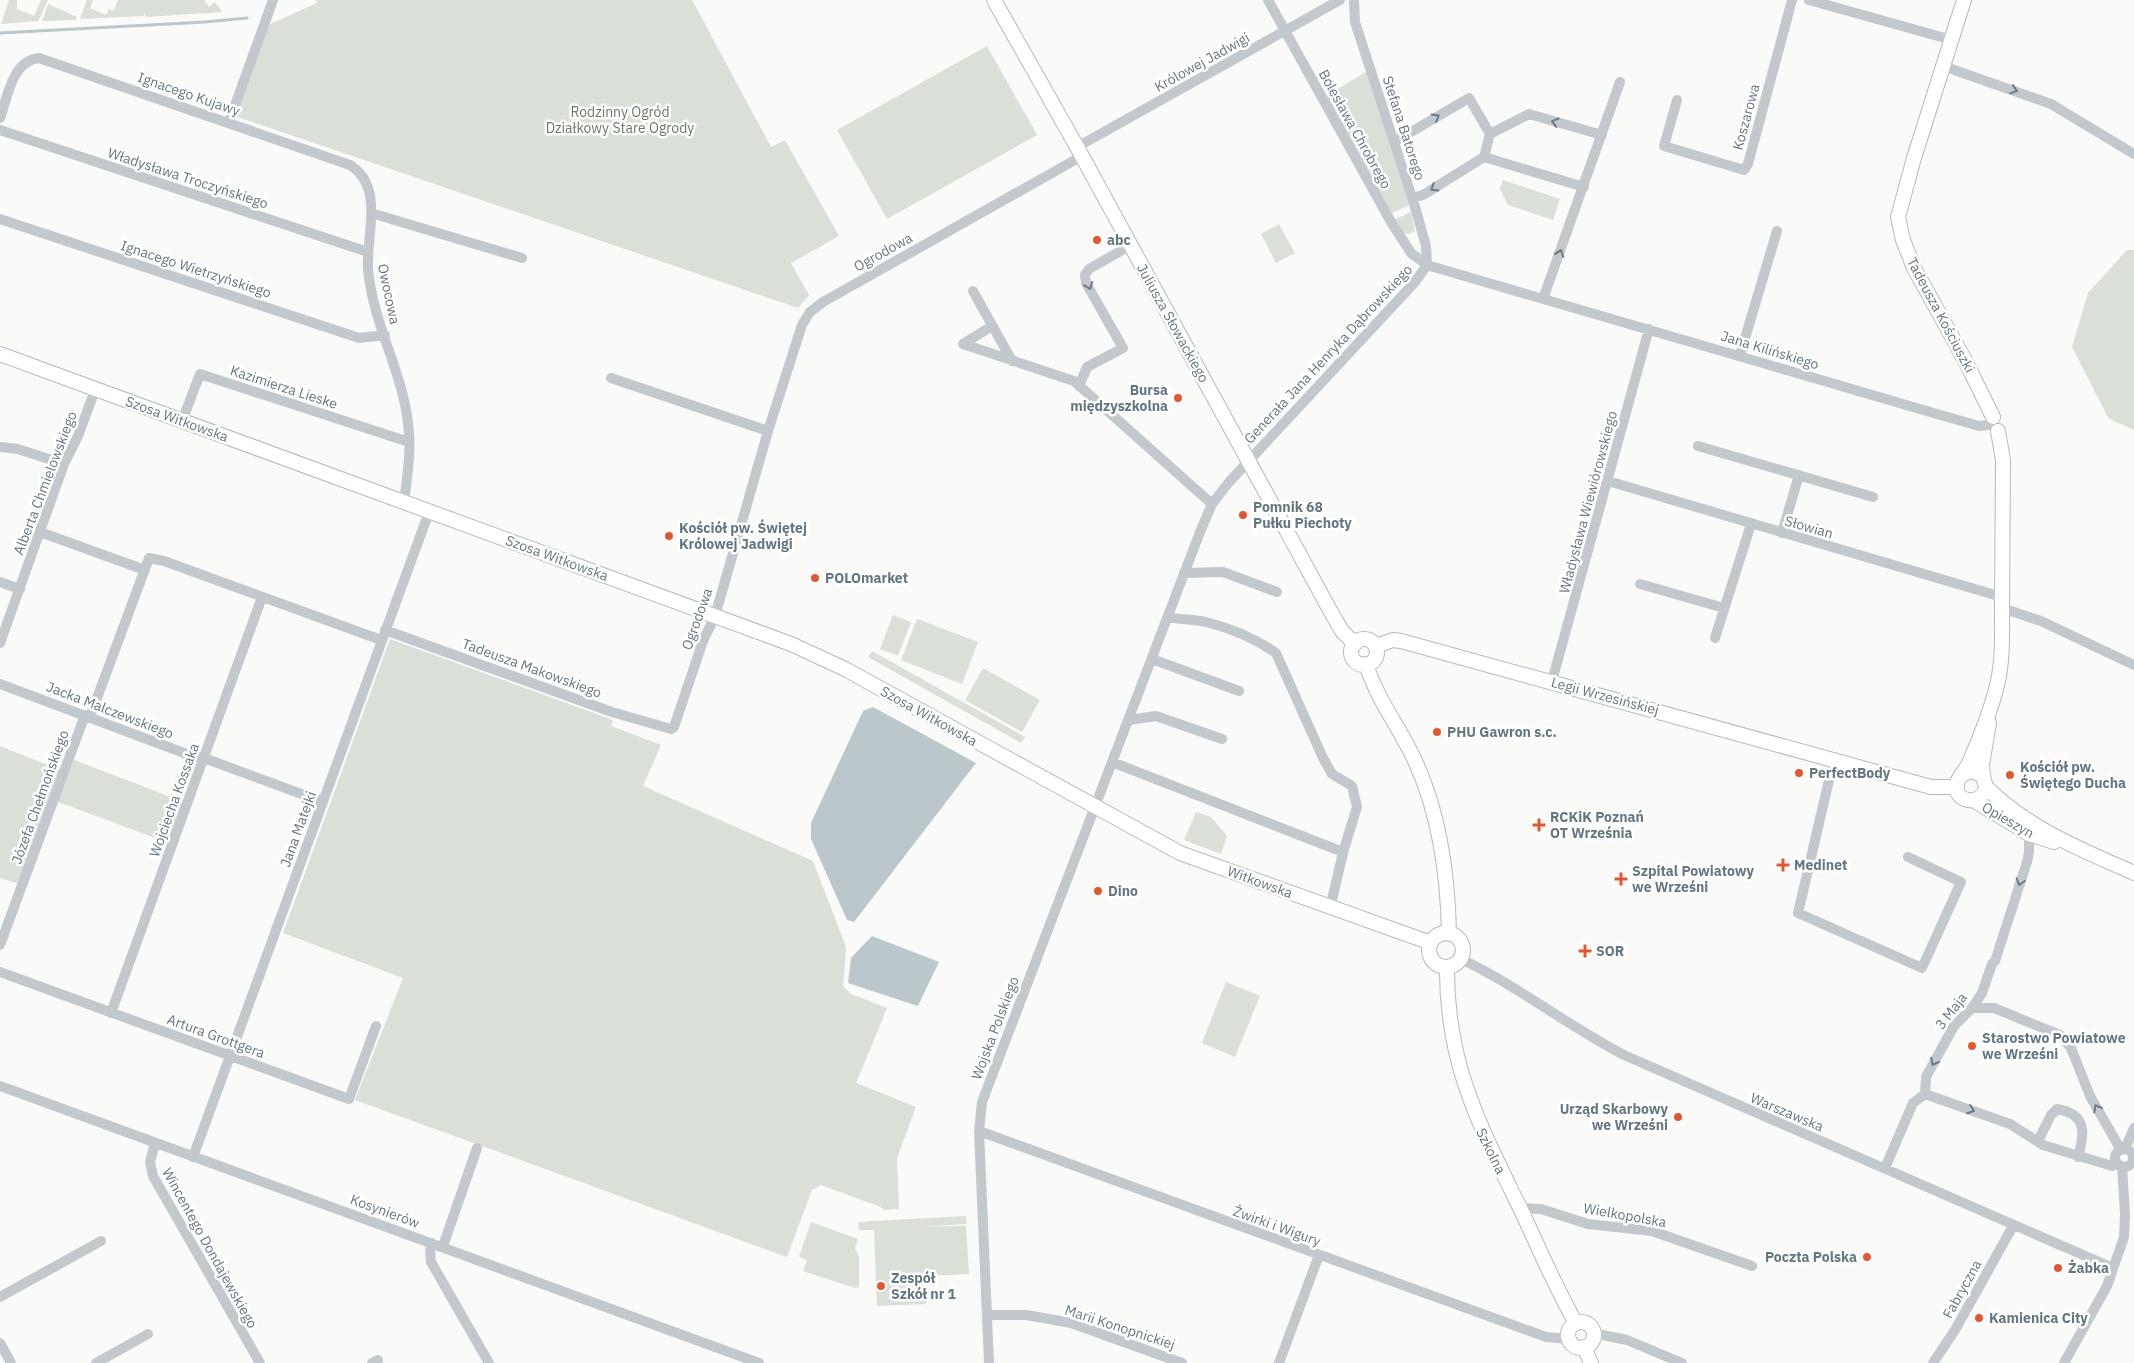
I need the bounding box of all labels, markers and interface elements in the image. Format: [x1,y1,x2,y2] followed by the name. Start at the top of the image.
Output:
[1151,28,1253,96] street label: Królowej Jadwigi
[1315,66,1395,192] street label: Bolesława Chrobrego
[136,68,242,120] street label: Ignacego Kujawy
[1379,74,1429,183] street label: Stefana Batorego
[1729,81,1764,152] street label: Koszarowa
[2009,84,2018,94] one-way arrow
[546,103,694,137] park label: Rodzinny Ogród Działkowy Stare Ogrody
[1431,114,1440,124] one-way arrow
[1552,117,1560,127] one-way arrow
[105,144,271,213] street label: Władysława Troczyńskiego
[1430,182,1439,192] one-way arrow
[851,228,916,275] street label: Ogrodowa
[1107,231,1131,249] place label: abc
[1091,234,1103,246] marker: abc
[118,236,274,302] street label: Ignacego Wietrzyńskiego
[1554,249,1564,258] one-way arrow
[1903,254,1979,376] street label: Tadeusza Kościuszki
[1133,260,1213,386] street label: Juliusza Słowackiego
[1240,260,1416,447] street label: Generała Jana Henryka Dąbrowskiego
[374,262,404,326] street label: Owocowa
[1083,281,1093,290] one-way arrow
[1719,327,1821,373] street label: Jana Kilińskiego
[228,361,340,413] street label: Kazimierza Lieske
[1070,381,1168,415] place label: Bursa międzyszkolna
[123,392,231,446] street label: Szosa Witkowska
[1172,392,1184,404] marker: Bursa międzyszkolna
[9,409,81,557] street label: Alberta Chmielowskiego
[1555,409,1621,595] street label: Władysława Wiewiórowskiego
[1253,498,1352,532] place label: Pomnik 68 Pułku Piechoty
[1237,509,1249,521] marker: Pomnik 68 Pułku Piechoty
[1783,512,1835,542] street label: Słowian
[679,519,807,553] place label: Kościół pw. Świętej Królowej Jadwigi
[663,530,675,542] marker: Kościół pw. Świętej Królowej Jadwigi
[503,531,611,585] street label: Szosa Witkowska
[825,569,908,587] place label: POLOmarket
[809,572,821,584] marker: POLOmarket
[678,585,717,652] street label: Ogrodowa
[460,634,604,702] street label: Tadeusza Makowskiego
[1549,673,1661,719] street label: Legii Wrzesińskiej
[44,677,176,743] street label: Jacka Malczewskiego
[877,682,981,750] street label: Szosa Witkowska
[1447,723,1557,741] place label: PHU Gawron s.c.
[1431,726,1443,738] marker: PHU Gawron s.c.
[7,728,73,866] street label: Józefa Chełmońskiego
[145,740,203,859] street label: Wojciecha Kossaka
[2020,758,2126,792] place label: Kościół pw. Świętego Ducha
[1809,764,1891,782] place label: PerfectBody
[1793,767,1805,779] marker: PerfectBody
[2004,769,2016,781] marker: Kościół pw. Świętego Ducha
[276,789,320,869] street label: Jana Matejki
[1979,798,2037,842] street label: Opieszyn
[1550,808,1644,842] place label: RCKiK Poznań OT Września
[1532,818,1546,832] marker: RCKiK Poznań OT Września
[1794,856,1847,874] place label: Medinet
[1776,858,1790,872] marker: Medinet
[1225,862,1296,902] street label: Witkowska
[1632,862,1755,896] place label: Szpital Powiatowy we Wrześni
[1614,872,1628,886] marker: Szpital Powiatowy we Wrześni
[2016,877,2026,885] one-way arrow
[1108,882,1138,900] place label: Dino
[1092,885,1104,897] marker: Dino
[1596,942,1624,960] place label: SOR
[1578,944,1592,958] marker: SOR
[967,974,1023,1082] street label: Wojska Polskiego
[1931,989,1971,1033] street label: 3 Maja
[165,1010,268,1062] street label: Artura Grottgera
[1982,1029,2126,1063] place label: Starostwo Powiatowe we Wrześni
[1966,1040,1978,1052] marker: Starostwo Powiatowe we Wrześni
[1931,1057,1941,1066] one-way arrow
[1748,1088,1827,1136] street label: Warszawska
[1560,1100,1669,1134] place label: Urząd Skarbowy we Wrześni
[1966,1104,1975,1114] one-way arrow
[2093,1104,2103,1113] one-way arrow
[1672,1111,1684,1123] marker: Urząd Skarbowy we Wrześni
[1472,1125,1510,1177] street label: Szkolna
[158,1165,262,1332] street label: Wincentego Dondajewskiego
[348,1190,422,1232] street label: Kosynierów
[1582,1199,1668,1231] street label: Wielkopolska
[1231,1202,1323,1250] street label: Żwirki i Wigury
[1765,1248,1857,1266] place label: Poczta Polska
[1861,1251,1873,1263] marker: Poczta Polska
[1939,1256,1986,1321] street label: Fabryczna
[2068,1259,2109,1277] place label: Żabka
[2052,1262,2064,1274] marker: Żabka
[891,1269,957,1303] place label: Zespół Szkół nr 1
[875,1280,887,1292] marker: Zespół Szkół nr 1
[1062,1301,1178,1353] street label: Marii Konopnickiej
[1989,1309,2088,1327] place label: Kamienica City
[1973,1312,1985,1324] marker: Kamienica City

